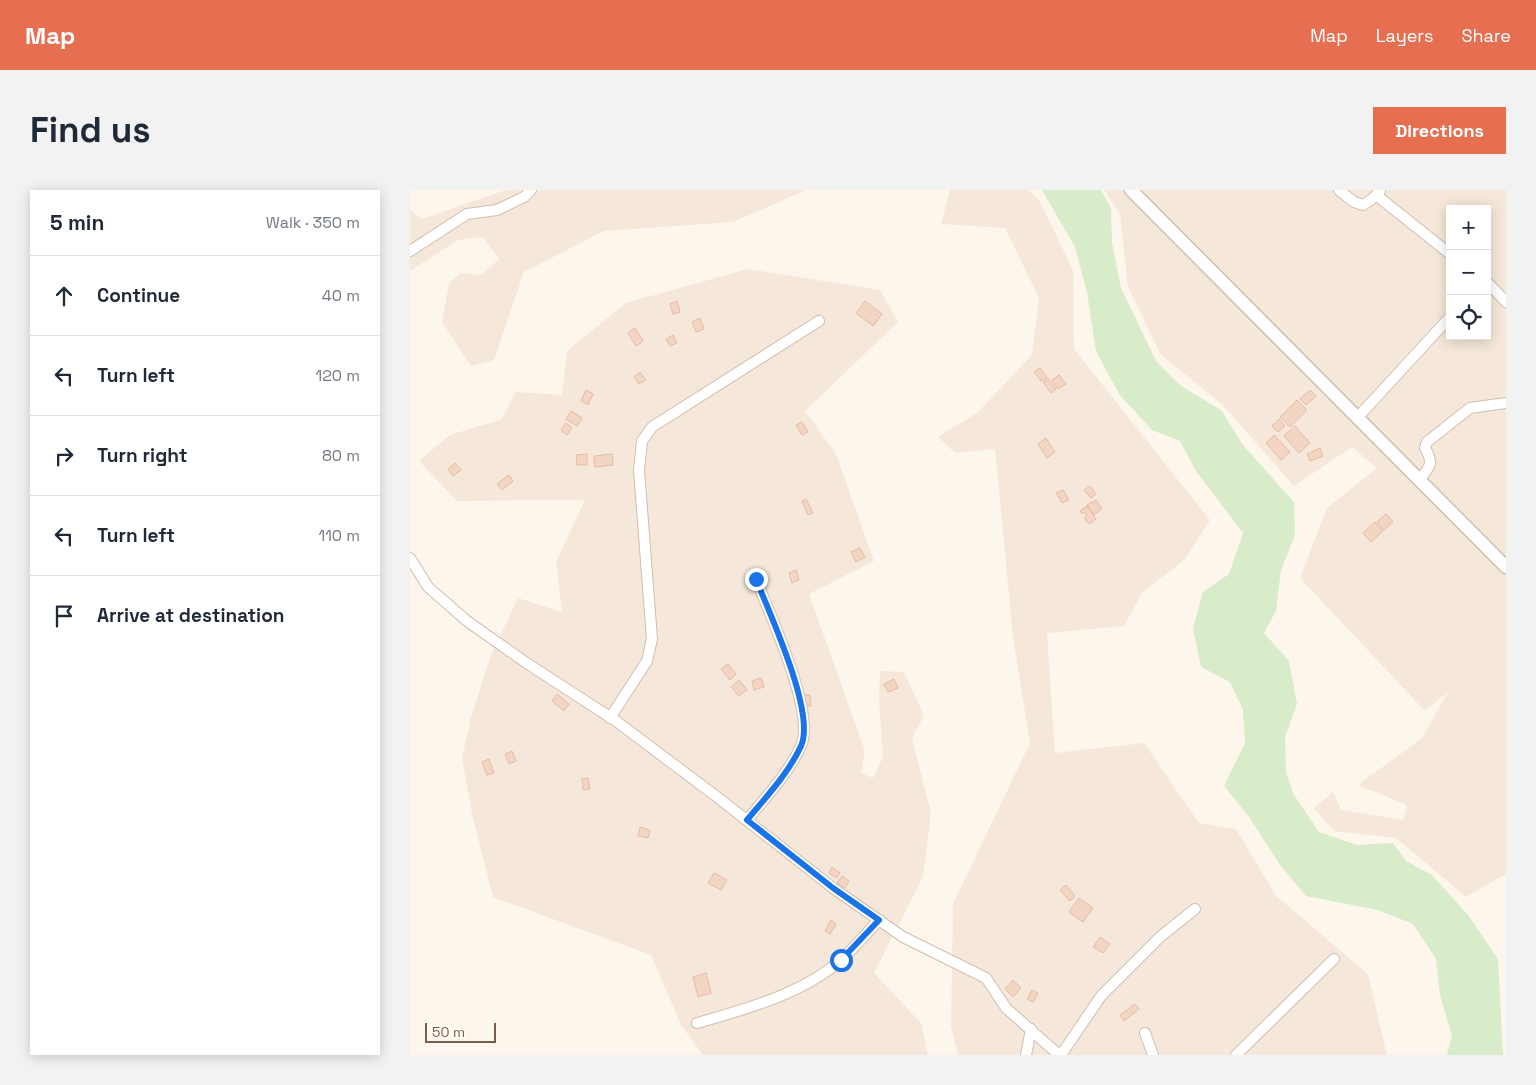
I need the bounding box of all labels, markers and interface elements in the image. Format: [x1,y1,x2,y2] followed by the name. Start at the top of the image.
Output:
[25,20,75,51] text: Map
[1310,24,1348,47] text: Map
[1376,24,1433,47] text: Layers
[1461,24,1511,47] text: Share
[1373,107,1506,154] button: Directions
[30,108,151,152] text: Find us
[1446,205,1491,340] map controls
[1446,205,1491,250] button: +
[50,209,104,236] text: 5 min
[266,212,360,233] text: Walk · 350 m
[1446,250,1491,295] button: −
[50,282,78,310] icon: ahead
[97,283,180,308] text: Continue
[322,285,360,306] text: 40 m
[1446,295,1491,340] button: locate
[50,362,78,390] icon: left
[97,363,175,388] text: Turn left
[316,365,360,386] text: 120 m
[50,442,78,470] icon: right
[97,443,187,468] text: Turn right
[322,445,360,466] text: 80 m
[50,522,78,550] icon: left
[97,523,175,548] text: Turn left
[318,525,360,546] text: 110 m
[745,568,768,591] route end
[50,602,78,630] icon: arrive
[97,603,285,628] text: Arrive at destination
[830,949,853,972] route start
[425,1020,496,1043] scale bar
[432,1023,465,1041] text: 50 m

